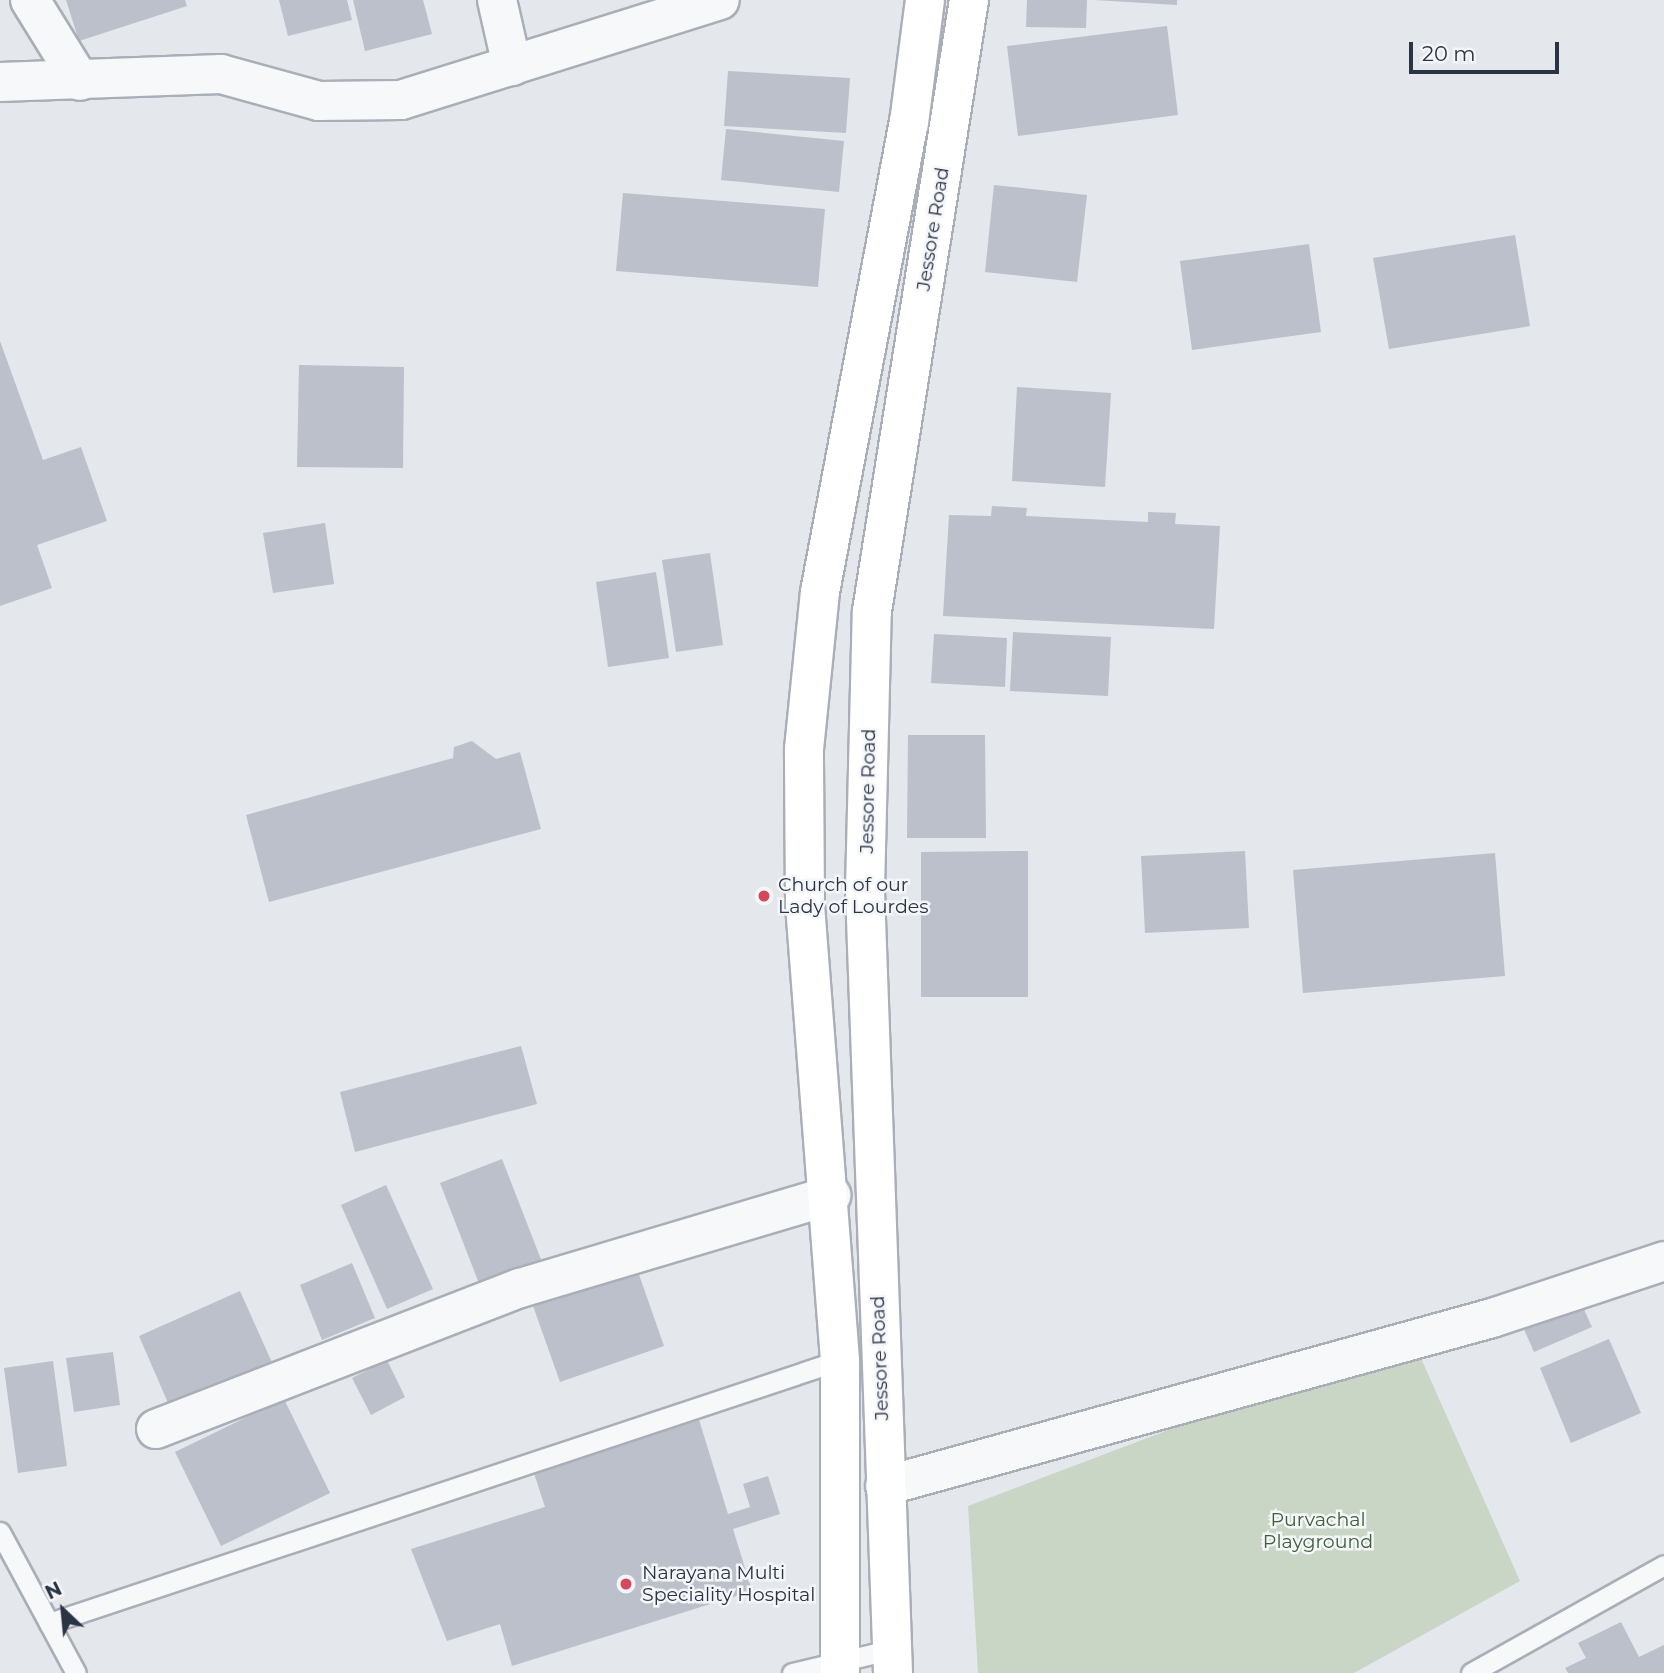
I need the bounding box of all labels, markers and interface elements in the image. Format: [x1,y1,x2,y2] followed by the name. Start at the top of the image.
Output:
[1412,28,1562,72] scale bar
[1422,41,1476,66] text: 20 m
[912,166,954,292] street label: Jessore Road
[856,728,880,854] street label: Jessore Road
[778,874,929,918] place label: Church of our Lady of Lourdes
[756,888,772,904] marker: Church of our Lady of Lourdes
[866,1295,894,1421] street label: Jessore Road
[1263,1509,1373,1553] park label: Purvachal Playground
[642,1562,815,1606] place label: Narayana Multi Speciality Hospital
[616,1574,636,1594] marker: Narayana Multi Speciality Hospital
[28,1575,98,1645] north arrow
[42,1577,66,1604] text: N

